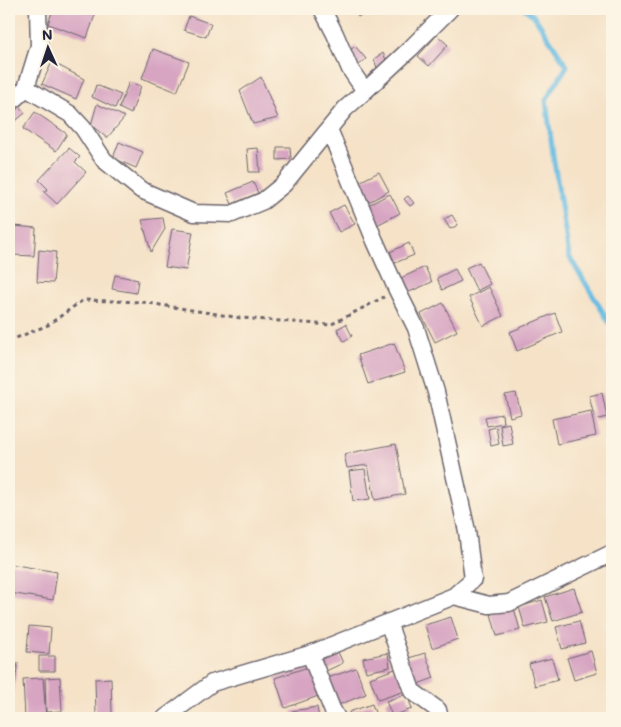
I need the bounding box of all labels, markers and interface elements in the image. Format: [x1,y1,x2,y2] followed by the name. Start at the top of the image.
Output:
[22,22,72,72] north arrow
[41,25,53,44] text: N

